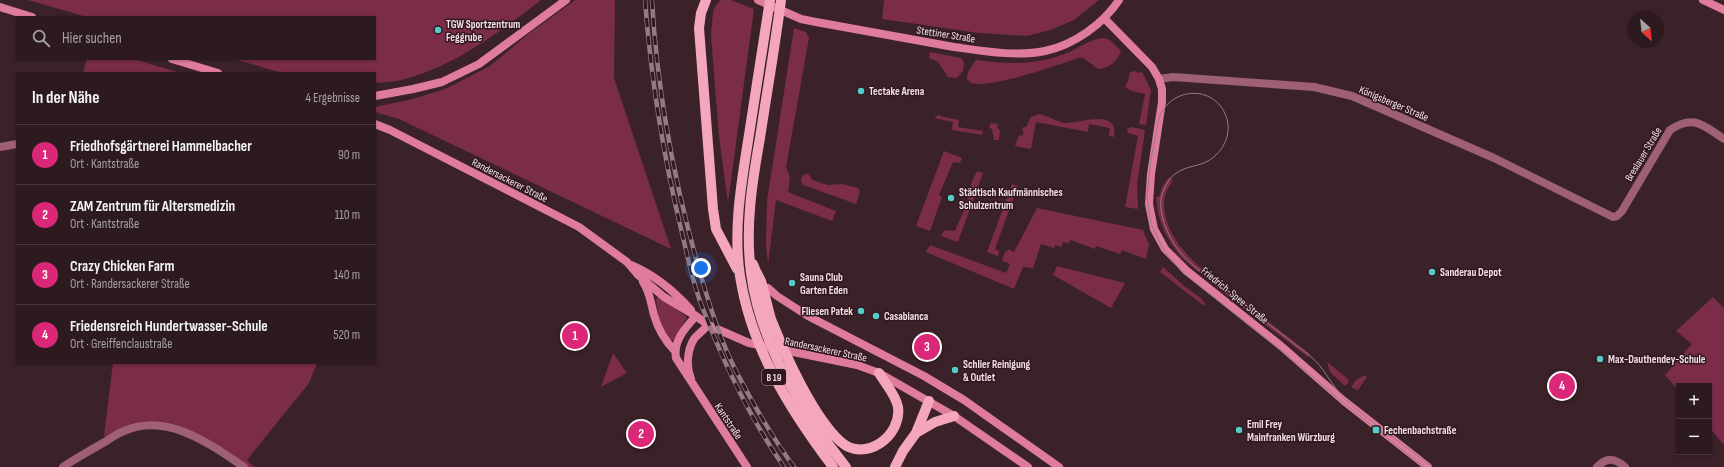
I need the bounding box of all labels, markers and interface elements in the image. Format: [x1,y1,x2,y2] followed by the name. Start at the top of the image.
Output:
[1628,12,1664,48] north arrow
[16,16,376,60] search box
[446,18,520,44] place label: TGW Sportzentrum Feggrube
[916,23,976,46] street label: Stettiner Straße
[433,25,443,35] marker: TGW Sportzentrum Feggrube
[30,27,52,49] icon: search
[62,29,122,48] text: Hier suchen
[1357,83,1431,124] street label: Königsberger Straße
[869,85,925,98] place label: Tectake Arena
[856,86,866,96] marker: Tectake Arena
[32,88,99,108] text: In der Nähe
[306,90,360,106] text: 4 Ergebnisse
[1622,125,1665,184] street label: Breslauer Straße
[70,137,252,156] text: Friedhofsgärtnerei Hammelbacher
[42,147,48,163] text: 1
[338,147,360,163] text: 90 m
[70,156,139,172] text: Ort · Kantstraße
[470,156,550,205] street label: Randersackerer Straße
[959,186,1063,212] place label: Städtisch Kaufmännisches Schulzentrum
[946,193,956,203] marker: Städtisch Kaufmännisches Schulzentrum
[70,197,235,216] text: ZAM Zentrum für Altersmedizin
[42,207,48,223] text: 2
[335,207,360,223] text: 110 m
[70,216,139,232] text: Ort · Kantstraße
[70,257,174,276] text: Crazy Chicken Farm
[691,258,711,278] your location
[1198,264,1271,327] street label: Friedrich-Spee-Straße
[1440,266,1502,279] place label: Sanderau Depot
[42,267,48,283] text: 3
[334,267,360,283] text: 140 m
[1427,267,1437,277] marker: Sanderau Depot
[800,271,848,297] place label: Sauna Club Garten Eden
[70,276,190,292] text: Ort · Randersackerer Straße
[787,278,797,288] marker: Sauna Club Garten Eden
[801,305,853,318] place label: Fliesen Patek
[856,306,866,316] marker: Fliesen Patek
[884,310,929,323] place label: Casabianca
[871,311,881,321] marker: Casabianca
[70,317,268,336] text: Friedensreich Hundertwasser-Schule
[562,321,588,351] pin: 1
[42,327,48,343] text: 4
[333,327,360,343] text: 520 m
[914,332,940,362] pin: 3
[784,334,868,365] street label: Randersackerer Straße
[70,336,173,352] text: Ort · Greiffenclaustraße
[1608,353,1706,366] place label: Max-Dauthendey-Schule
[1595,354,1605,364] marker: Max-Dauthendey-Schule
[963,358,1031,384] place label: Schlier Reinigung & Outlet
[950,365,960,375] marker: Schlier Reinigung & Outlet
[762,369,786,385] road number: B 19
[1549,371,1575,401] pin: 4
[1676,383,1712,455] map controls
[1676,383,1712,419] button: +
[712,401,745,442] street label: Kantstraße
[1247,418,1335,444] place label: Emil Frey Mainfranken Würzburg
[628,419,654,449] pin: 2
[1676,419,1712,455] button: −
[1384,424,1457,437] place label: Fechenbachstraße
[1234,425,1244,435] marker: Emil Frey Mainfranken Würzburg
[1371,425,1381,435] marker: Fechenbachstraße

